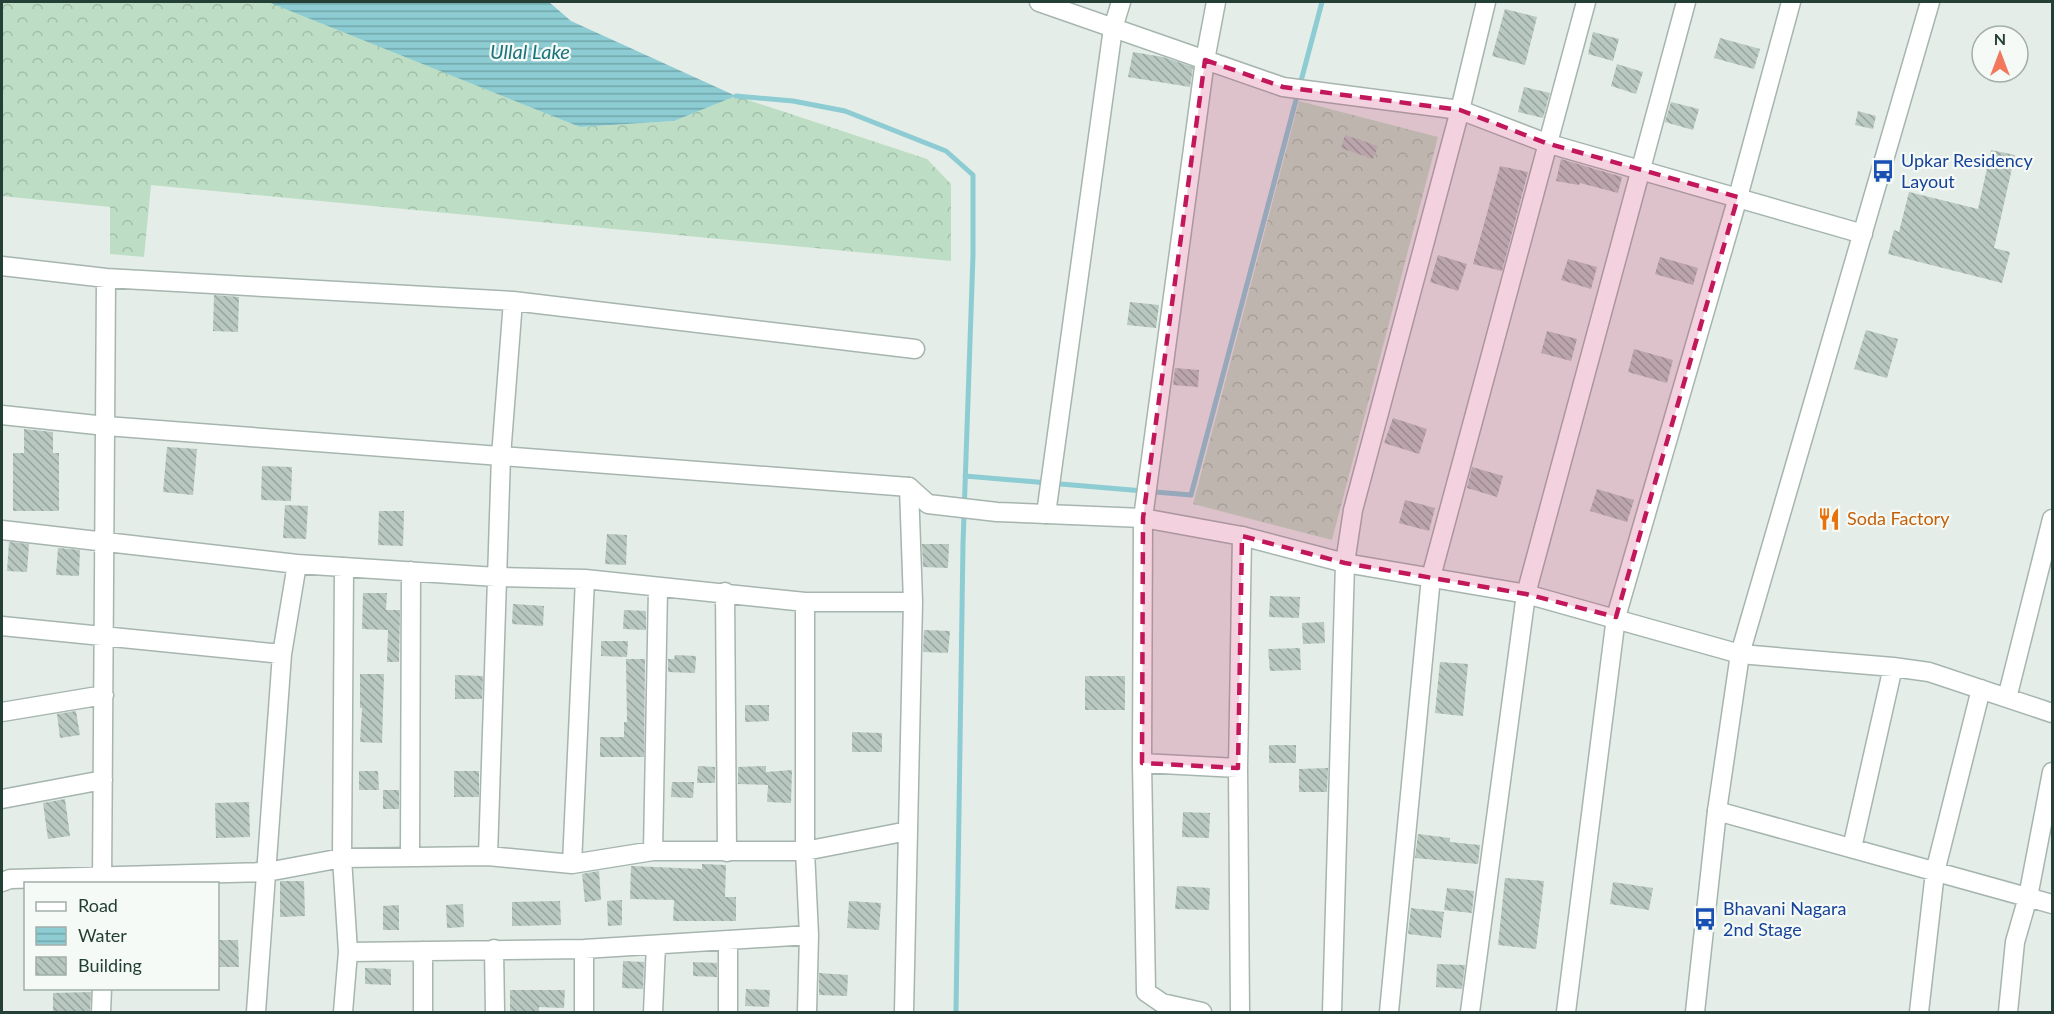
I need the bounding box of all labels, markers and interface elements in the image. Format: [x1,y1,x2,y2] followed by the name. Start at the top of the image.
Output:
[1970,24,2030,84] north arrow
[1994,29,2006,48] text: N
[490,39,570,63] water label: Ullal Lake
[1901,149,2033,192] place label: Upkar Residency Layout
[1870,158,1896,184] bus stop icon: Upkar Residency Layout
[1816,506,1842,532] restaurant icon: Soda Factory
[1847,507,1950,529] place label: Soda Factory
[24,882,219,990] legend
[78,894,118,916] text: Road
[1723,897,1846,940] place label: Bhavani Nagara 2nd Stage
[1692,906,1718,932] bus stop icon: Bhavani Nagara 2nd Stage
[78,924,127,946] text: Water
[78,954,142,976] text: Building

